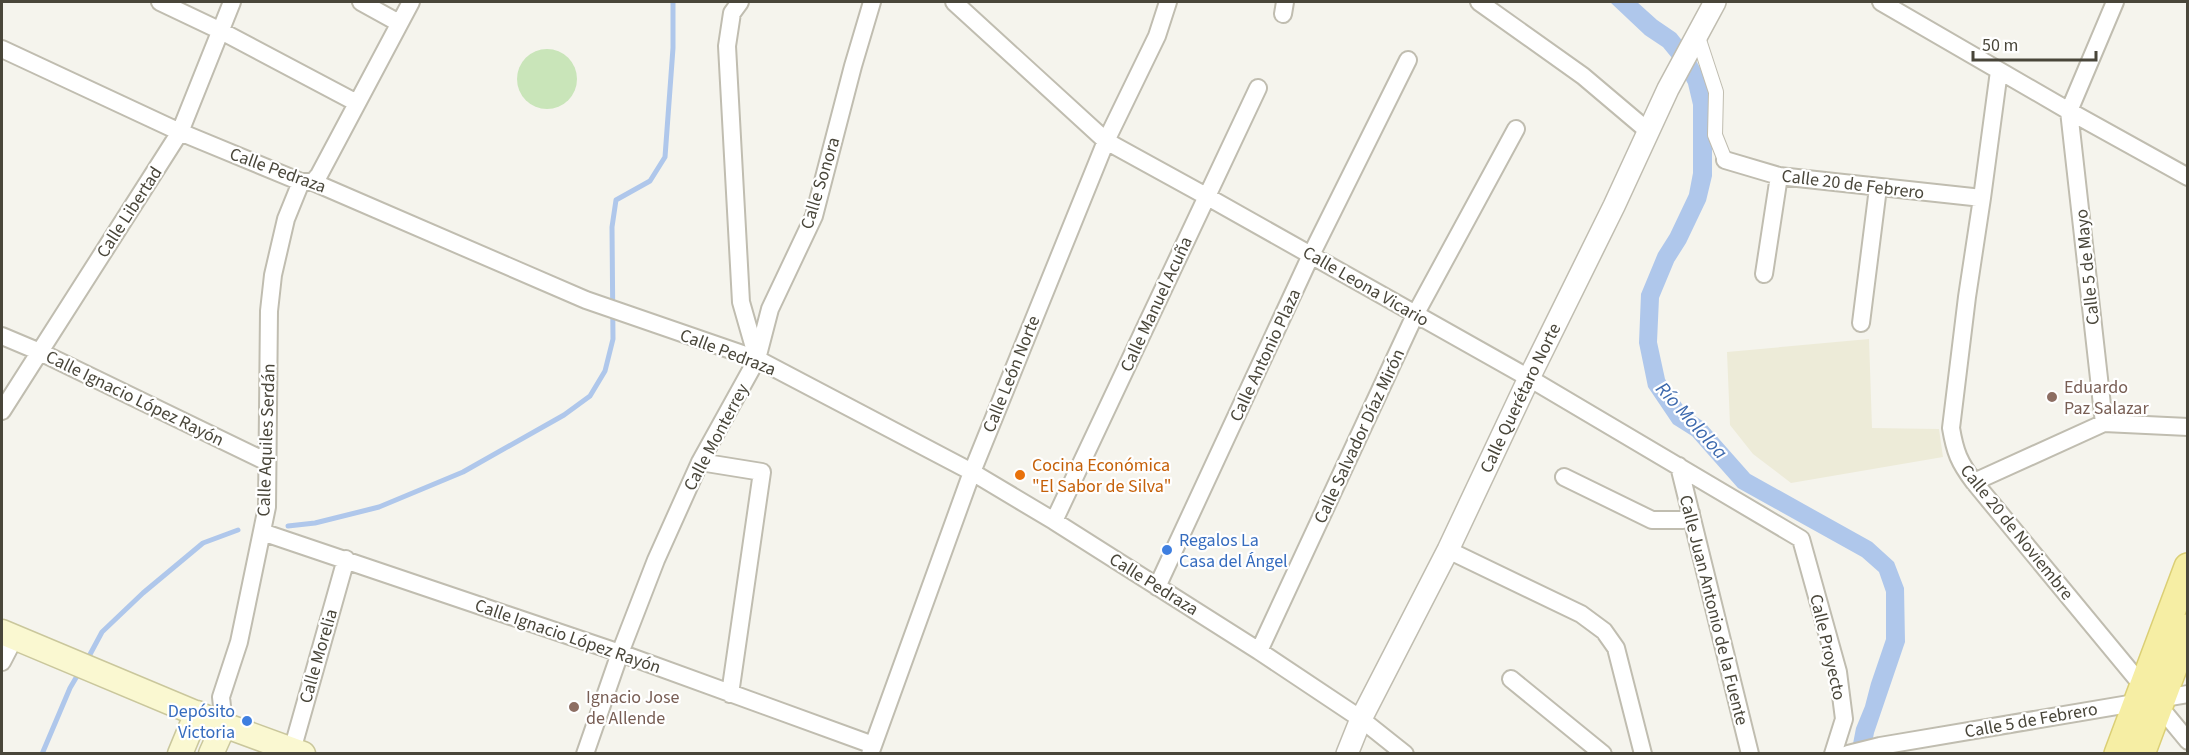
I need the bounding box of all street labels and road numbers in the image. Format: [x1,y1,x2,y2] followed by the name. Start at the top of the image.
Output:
[795,134,846,232] street label: Calle Sonora
[226,141,330,199] street label: Calle Pedraza
[91,162,168,263] street label: Calle Libertad
[1780,163,1926,206] street label: Calle 20 de Febrero
[2069,208,2106,326] street label: Calle 5 de Mayo
[1114,232,1199,376] street label: Calle Manuel Acuña
[1298,240,1434,333] street label: Calle Leona Vicario
[1224,285,1307,426] street label: Calle Antonio Plaza
[977,312,1046,436] street label: Calle León Norte
[1474,319,1567,477] street label: Calle Querétaro Norte
[676,323,779,382] street label: Calle Pedraza
[41,344,228,453] street label: Calle Ignacio López Rayón
[1308,345,1411,528] street label: Calle Salvador Díaz Mirón
[251,363,282,517] street label: Calle Aquiles Serdán
[678,379,756,495] street label: Calle Monterrey
[1954,459,2079,606] street label: Calle 20 de Noviembre
[1673,492,1754,728] street label: Calle Juan Antonio de la Fuente
[1104,547,1203,622] street label: Calle Pedraza
[1803,592,1852,702] street label: Calle Proyecto
[471,593,664,680] street label: Calle Ignacio López Rayón
[293,606,344,706] street label: Calle Morelia
[1963,697,2099,744] street label: Calle 5 de Febrero

